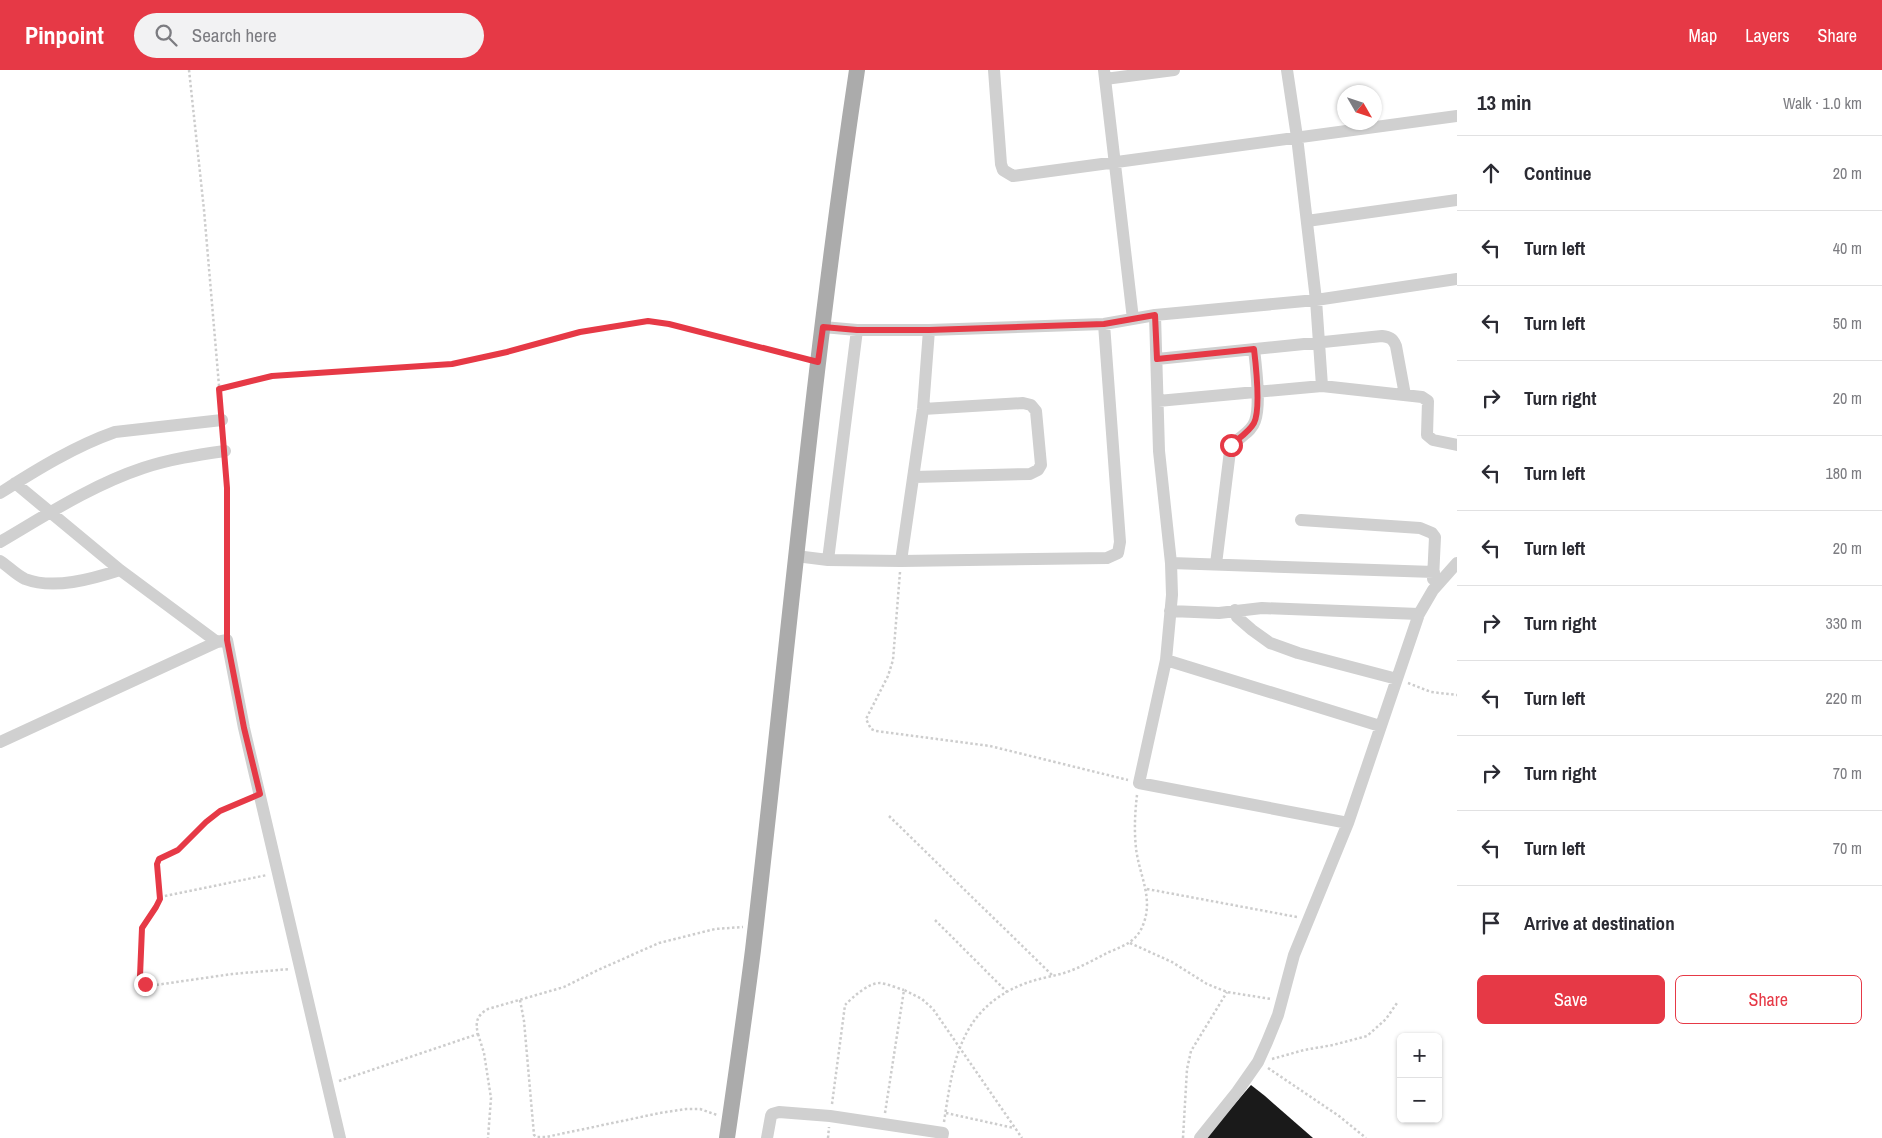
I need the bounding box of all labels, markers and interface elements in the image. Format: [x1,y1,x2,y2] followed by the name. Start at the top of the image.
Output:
[134,13,484,58] search box
[25,19,104,51] text: Pinpoint
[152,21,180,49] icon: search
[192,22,277,48] text: Search here
[1689,23,1717,48] text: Map
[1745,23,1790,48] text: Layers
[1818,23,1857,48] text: Share
[1337,85,1382,130] north arrow
[1477,88,1532,117] text: 13 min
[1783,92,1862,114] text: Walk · 1.0 km
[1477,159,1505,187] icon: ahead
[1524,160,1592,186] text: Continue
[1833,162,1862,184] text: 20 m
[1477,234,1505,262] icon: left
[1524,235,1585,261] text: Turn left
[1833,237,1862,259] text: 40 m
[1477,309,1505,337] icon: left
[1524,310,1585,336] text: Turn left
[1833,312,1862,334] text: 50 m
[1477,384,1505,412] icon: right
[1524,385,1596,411] text: Turn right
[1833,387,1862,409] text: 20 m
[1220,434,1243,457] route start
[1477,459,1505,487] icon: left
[1524,460,1585,486] text: Turn left
[1826,462,1862,484] text: 180 m
[1477,534,1505,562] icon: left
[1524,535,1585,561] text: Turn left
[1833,537,1862,559] text: 20 m
[1477,609,1505,637] icon: right
[1524,610,1596,636] text: Turn right
[1826,612,1862,634] text: 330 m
[1477,684,1505,712] icon: left
[1524,685,1585,711] text: Turn left
[1826,687,1862,709] text: 220 m
[1477,759,1505,787] icon: right
[1524,760,1596,786] text: Turn right
[1833,762,1862,784] text: 70 m
[1477,834,1505,862] icon: left
[1524,835,1585,861] text: Turn left
[1833,837,1862,859] text: 70 m
[1477,909,1505,937] icon: arrive
[1524,910,1675,936] text: Arrive at destination
[134,973,157,996] route end
[1477,975,1665,1024] button: Save
[1675,975,1862,1024] button: Share
[1397,1033,1442,1123] map controls
[1397,1033,1442,1078] button: +
[1397,1078,1442,1123] button: −

